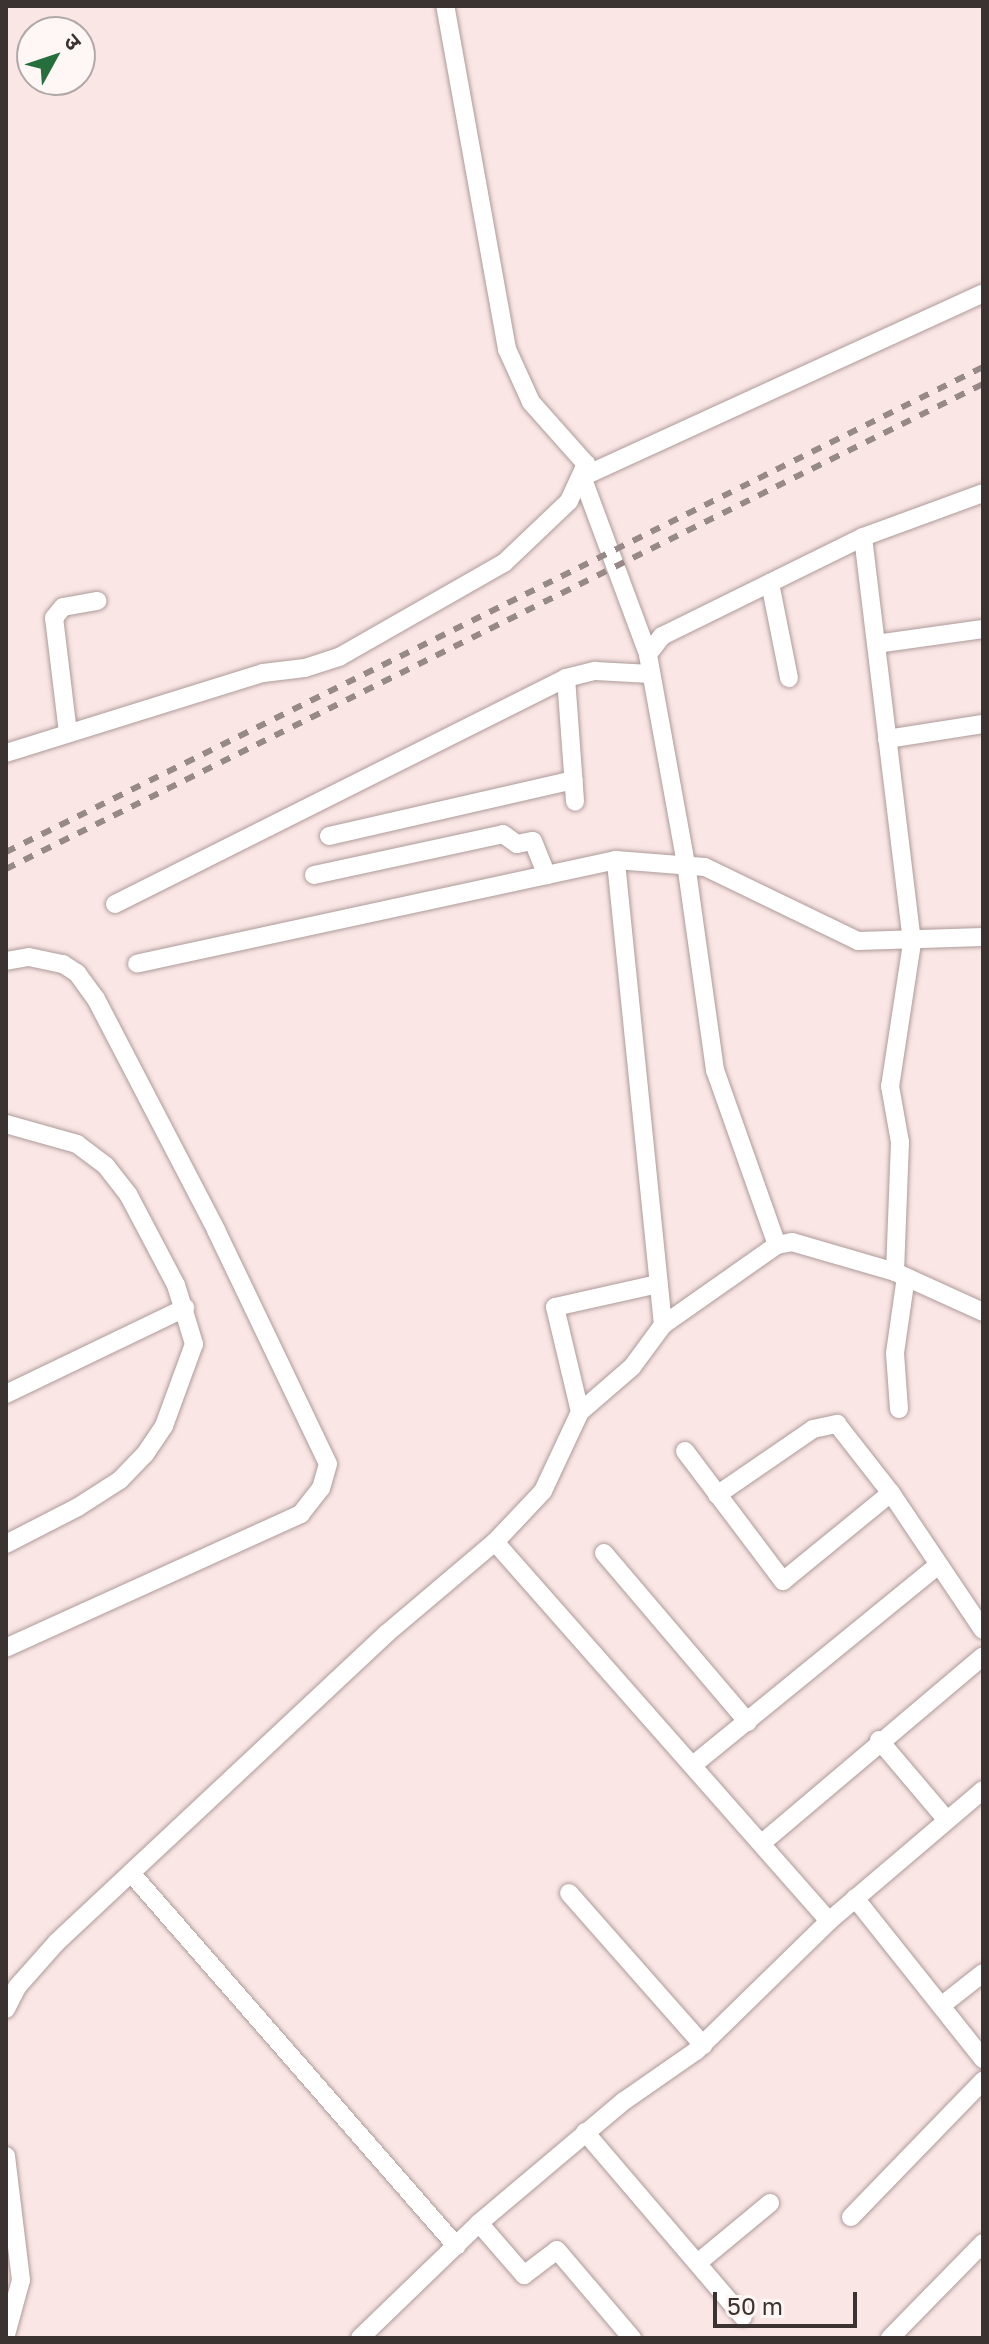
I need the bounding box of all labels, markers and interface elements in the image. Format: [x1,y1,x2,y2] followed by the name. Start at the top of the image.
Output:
[16,16,96,96] north arrow
[59,28,88,55] text: उ
[717,2276,861,2326] scale bar
[727,2291,783,2320] text: 50 m

